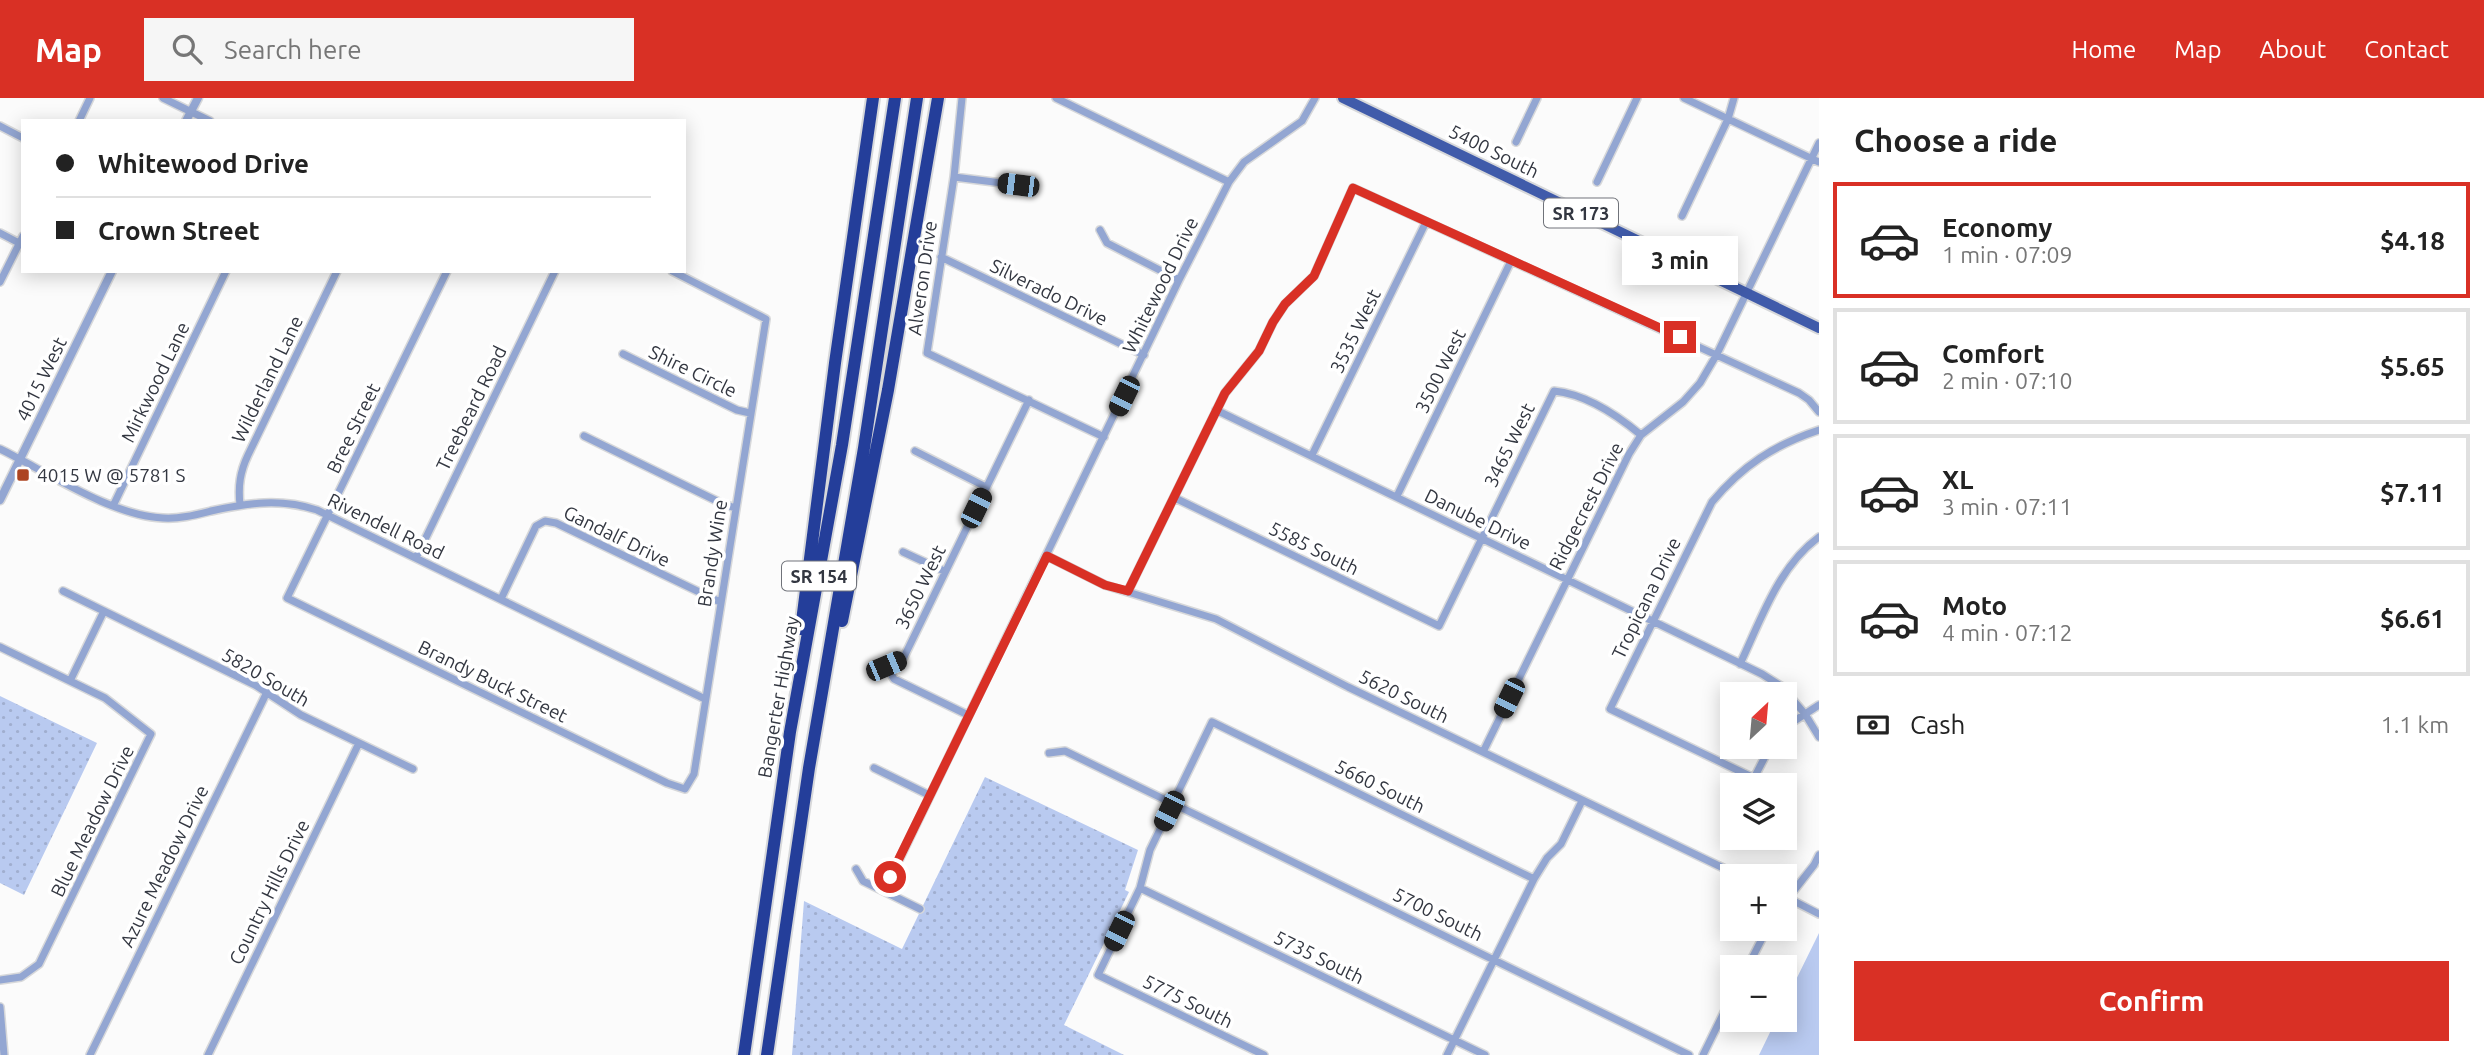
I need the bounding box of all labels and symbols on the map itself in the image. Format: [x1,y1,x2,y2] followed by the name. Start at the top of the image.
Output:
[1445,120,1543,182] street label: 5400 South
[996,172,1041,198] car
[1544,198,1618,228] road number: SR 173
[1118,214,1202,356] street label: Whitewood Drive
[903,219,941,337] street label: Alveron Drive
[1622,236,1738,285] callout: 3 min
[987,254,1111,330] street label: Silverado Drive
[1325,285,1385,377] street label: 3535 West
[227,312,307,446] street label: Wilderland Lane
[116,318,194,446] street label: Mirkwood Lane
[1664,321,1696,353] route end
[1410,325,1470,417] street label: 3500 West
[11,333,71,425] street label: 4015 West
[645,340,741,402] street label: Shire Circle
[431,342,511,474] street label: Treebeard Road
[1106,373,1143,419] car
[322,379,385,477] street label: Bree Street
[1479,399,1539,491] street label: 3465 West
[1544,438,1628,574] street label: Ridgecrest Drive
[37,464,186,486] place label: 4015 W @ 5781 S
[15,467,31,483] marker: 4015 W @ 5781 S
[1421,484,1535,554] street label: Danube Drive
[958,485,995,531] car
[324,488,448,564] street label: Rivendell Road
[693,498,731,608] street label: Brandy Wine
[560,501,674,571] street label: Gandalf Drive
[1265,517,1363,579] street label: 5585 South
[1607,534,1685,662] street label: Tropicana Drive
[890,541,950,633] street label: 3650 West
[782,562,856,590] road number: SR 154
[753,614,803,780] street label: Bangerter Highway
[415,635,572,727] street label: Brandy Buck Street
[218,643,314,711] street label: 5820 South
[863,648,910,684] car
[1355,665,1453,727] street label: 5620 South
[1491,675,1528,721] car
[1720,682,1797,760] north arrow
[46,742,138,900] street label: Blue Meadow Drive
[1331,755,1429,817] street label: 5660 South
[115,782,213,950] street label: Azure Meadow Drive
[1151,788,1188,834] car
[224,816,314,968] street label: Country Hills Drive
[874,861,906,893] route start
[1389,883,1487,945] street label: 5700 South
[1101,908,1138,954] car
[1270,926,1368,988] street label: 5735 South
[1139,970,1237,1032] street label: 5775 South

